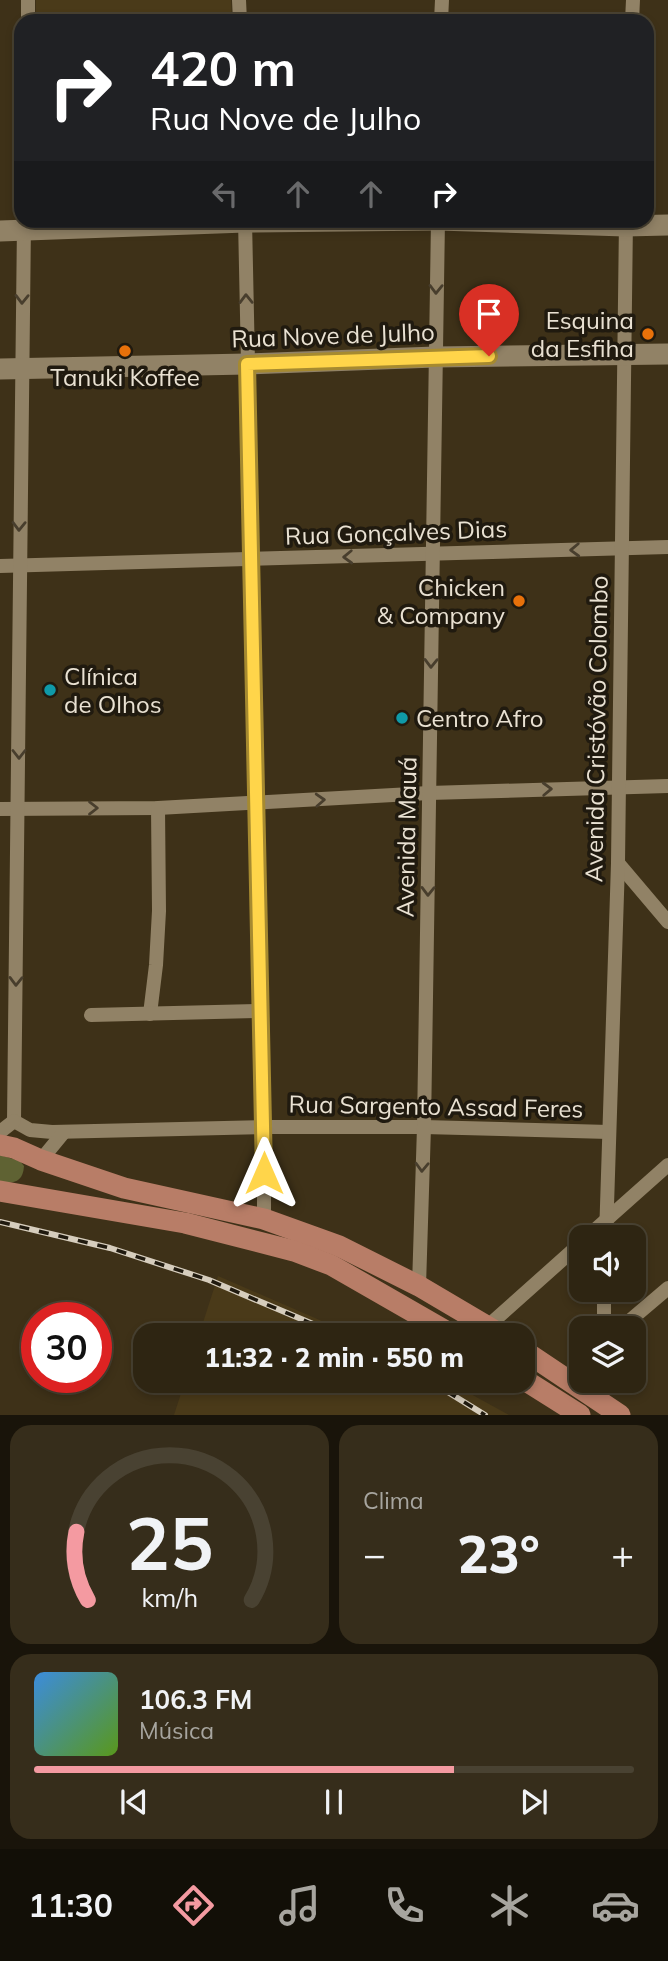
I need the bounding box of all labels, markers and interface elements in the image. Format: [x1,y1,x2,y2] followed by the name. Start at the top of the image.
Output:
[150,37,296,98] text: 420 m
[35,42,126,133] icon: right
[150,98,421,138] text: Rua Nove de Julho
[206,175,244,213] icon: left
[279,175,317,213] icon: ahead
[352,175,390,213] icon: ahead
[425,175,463,213] icon: right
[429,283,444,294] one-way arrow
[459,284,519,356] pin
[238,293,254,304] one-way arrow
[15,294,30,305] one-way arrow
[470,295,508,333] icon: arrive
[531,305,634,363] place label: Esquina da Esfiha
[231,316,435,354] street label: Rua Nove de Julho
[640,326,656,342] marker: Esquina da Esfiha
[117,343,133,359] marker: Tanuki Koffee
[50,362,200,392] place label: Tanuki Koffee
[285,513,507,551] street label: Rua Gonçalves Dias
[12,521,27,532] one-way arrow
[570,542,581,557] one-way arrow
[342,549,353,564] one-way arrow
[377,572,505,630] place label: Chicken & Company
[578,575,614,883] street label: Avenida Cristóvão Colombo
[511,593,527,609] marker: Chicken & Company
[423,658,438,669] one-way arrow
[64,661,162,719] place label: Clínica de Olhos
[42,682,58,698] marker: Clínica de Olhos
[416,703,543,733] place label: Centro Afro
[394,710,410,726] marker: Centro Afro
[11,749,27,760] one-way arrow
[390,756,422,918] street label: Avenida Mauá
[542,782,553,797] one-way arrow
[315,792,326,807] one-way arrow
[88,800,98,816] one-way arrow
[420,885,435,896] one-way arrow
[8,976,23,987] one-way arrow
[288,1088,584,1124] street label: Rua Sargento Assad Feres
[227,1136,301,1210] position arrow
[415,1162,430,1173] one-way arrow
[569,1225,646,1393] map controls
[569,1225,646,1302] button: sound
[21,1302,112,1393] speed limit sign: 30
[569,1316,646,1393] button: layers
[204,1341,464,1374] text: 11:32 · 2 min · 550 m
[363,1486,424,1515] text: Clima
[126,1498,213,1589] text: 25
[457,1521,540,1586] text: 23°
[363,1530,386,1578] text: −
[611,1530,634,1578] text: +
[141,1582,198,1613] text: km/h
[139,1683,252,1716] text: 106.3 FM
[139,1716,214,1745] text: Música
[115,1783,153,1821] icon: previous
[315,1783,353,1821] icon: pause
[515,1783,553,1821] icon: next
[169,1881,218,1930] icon: directions
[275,1881,324,1930] icon: music
[380,1881,429,1930] icon: phone
[485,1881,534,1930] icon: climate
[591,1881,640,1930] icon: car
[28,1885,113,1925] text: 11:30

